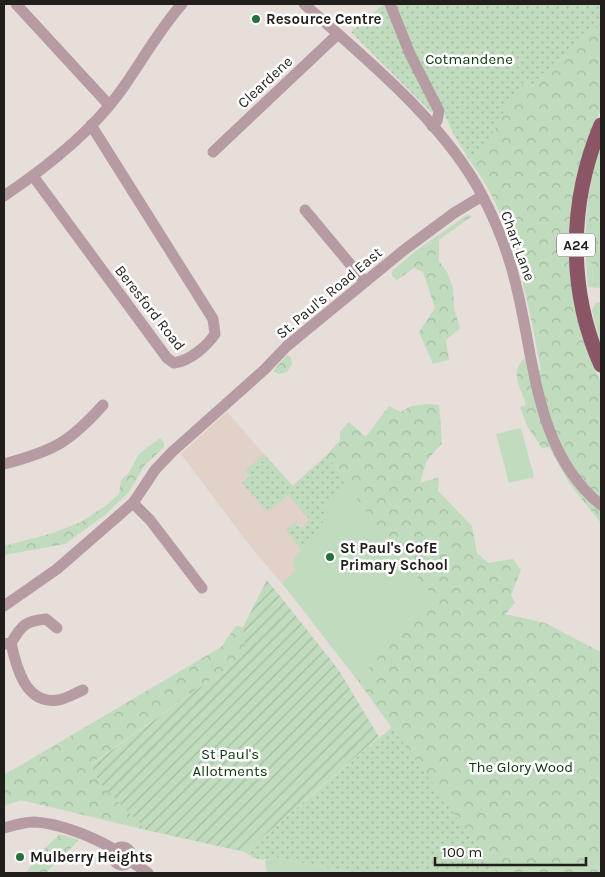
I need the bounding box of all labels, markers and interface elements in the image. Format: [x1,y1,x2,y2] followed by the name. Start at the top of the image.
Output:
[266,10,382,28] place label: Resource Centre
[250,13,262,25] marker: Resource Centre
[425,50,513,68] park label: Cotmandene
[234,52,296,112] street label: Cleardene
[497,209,539,283] street label: Chart Lane
[557,234,595,256] road number: A24
[272,243,386,343] street label: St. Paul's Road East
[111,262,189,354] street label: Beresford Road
[340,539,448,574] place label: St Paul's CofE Primary School
[324,551,336,563] marker: St Paul's CofE Primary School
[192,745,268,780] park label: St Paul's Allotments
[469,758,573,776] park label: The Glory Wood
[435,834,586,866] scale bar
[442,843,482,861] text: 100 m
[30,848,153,866] place label: Mulberry Heights
[14,851,26,863] marker: Mulberry Heights

